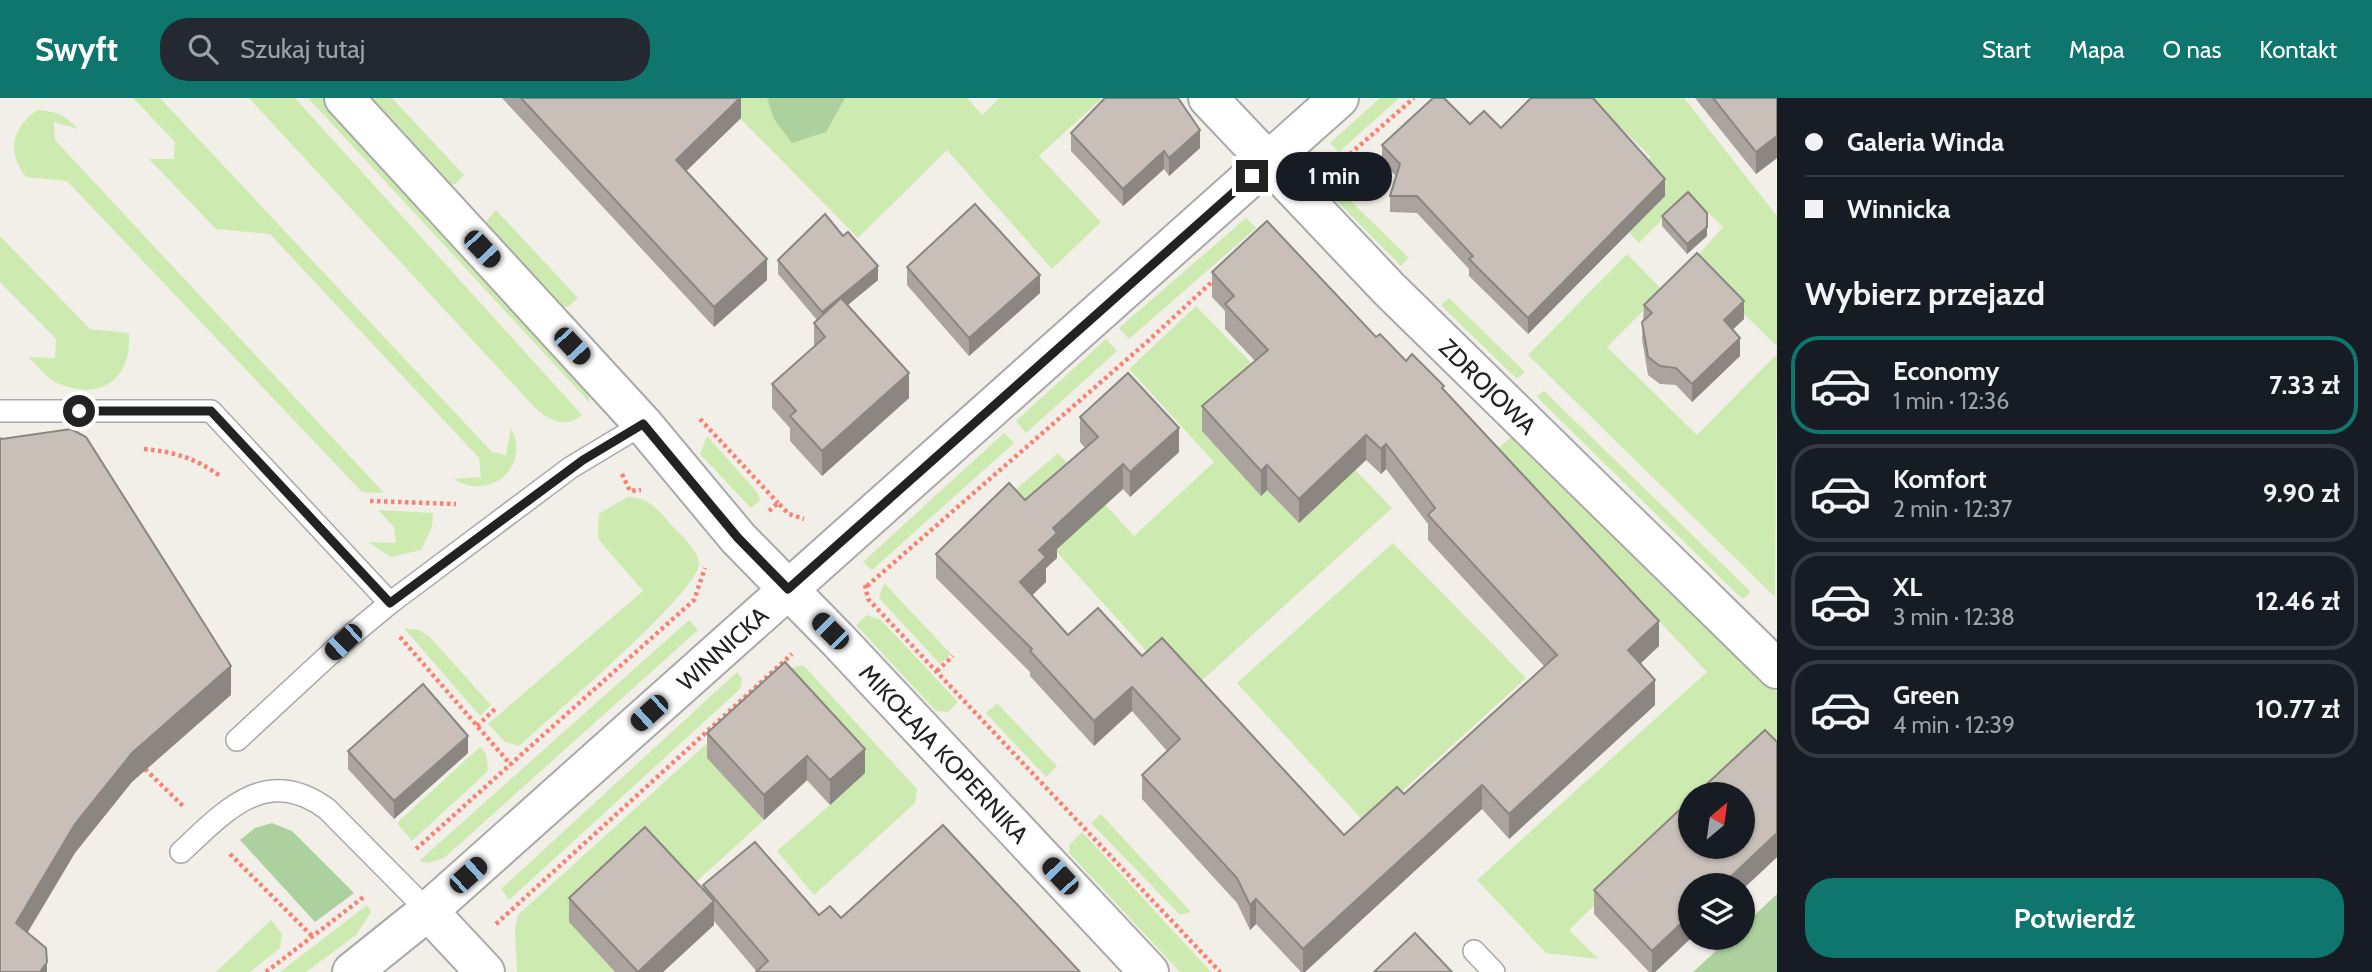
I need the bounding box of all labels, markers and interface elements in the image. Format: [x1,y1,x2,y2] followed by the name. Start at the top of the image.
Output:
[160,18,650,81] search box
[35,29,118,69] text: Swyft
[184,30,222,68] icon: search
[240,33,365,65] text: Szukaj tutaj
[1982,35,2031,64] text: Start
[2069,35,2125,64] text: Mapa
[2163,35,2221,64] text: O nas
[2259,35,2337,64] text: Kontakt
[1847,126,2004,158] text: Galeria Winda
[1276,152,1392,200] callout: 1 min
[1236,160,1268,192] route end
[1308,162,1360,190] text: 1 min
[1847,193,1950,225] text: Winnicka
[460,226,505,272] car
[1805,274,2045,313] text: Wybierz przejazd
[550,323,595,369] car
[1434,332,1543,440] street label: ZDROJOWA
[1809,354,1872,417] icon: car
[1893,355,1999,387] text: Economy
[2269,369,2340,401] text: 7.33 zł
[1893,387,2009,415] text: 1 min · 12:36
[63,395,95,427] route start
[1809,462,1872,525] icon: car
[1893,463,1987,495] text: Komfort
[2263,477,2340,509] text: 9.90 zł
[1893,495,2012,523] text: 2 min · 12:37
[1809,570,1872,633] icon: car
[1893,571,1922,603] text: XL
[2255,585,2340,617] text: 12.46 zł
[671,600,774,696] street label: WINNICKA
[1893,603,2015,631] text: 3 min · 12:38
[808,609,853,653] car
[321,620,366,664] car
[854,658,1035,849] street label: MIKOŁAJA KOPERNIKA
[1809,678,1872,741] icon: car
[1893,679,1960,711] text: Green
[627,691,672,735] car
[2255,693,2340,725] text: 10.77 zł
[1893,711,2015,739] text: 4 min · 12:39
[1678,782,1755,859] north arrow
[1678,782,1755,950] map controls
[446,853,491,897] car
[1038,853,1083,899] car
[1678,873,1755,950] button: layers
[1805,878,2344,958] button: Potwierdź

